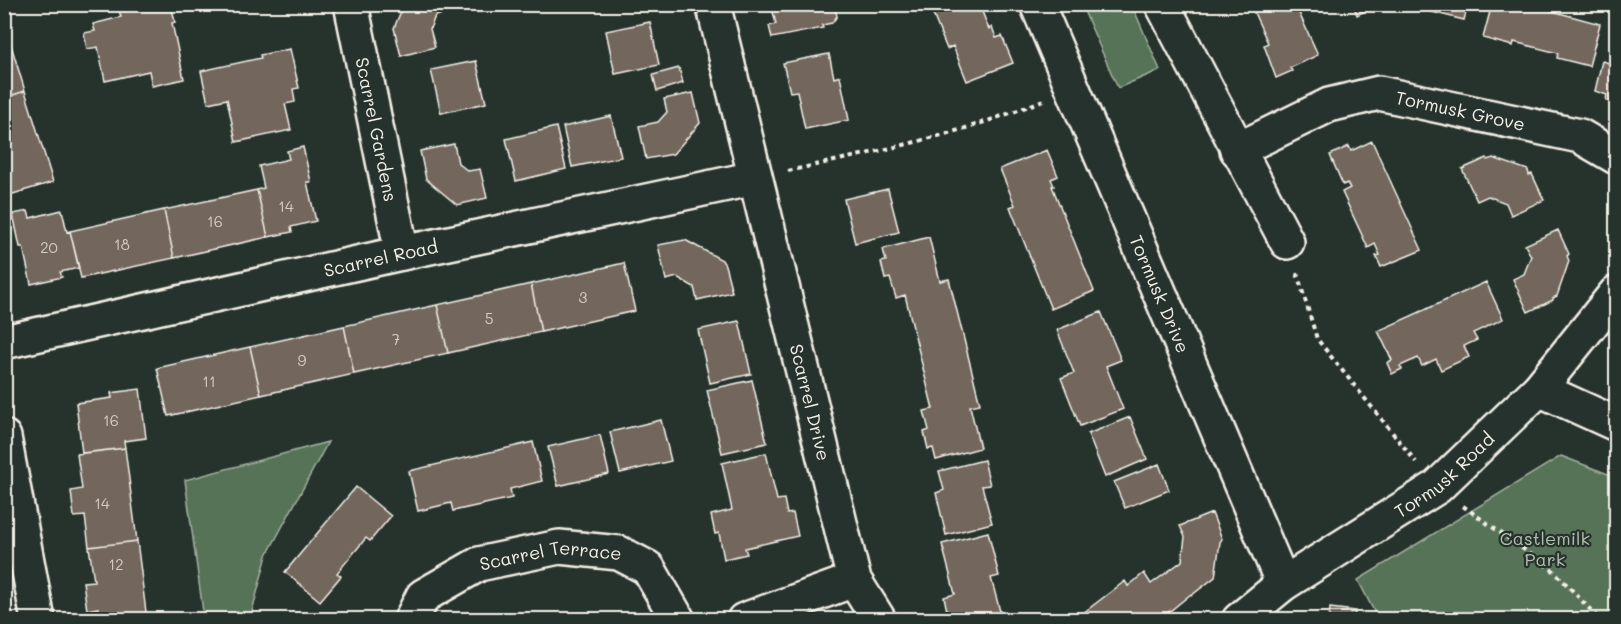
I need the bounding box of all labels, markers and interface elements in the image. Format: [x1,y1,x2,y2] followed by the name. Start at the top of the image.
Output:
[350,55,403,204] street label: Scarrel Gardens
[1393,85,1527,136] street label: Tormusk Grove
[278,196,294,216] house number: 14
[207,211,223,231] house number: 16
[1124,231,1196,357] street label: Tormusk Drive
[114,234,130,254] house number: 18
[321,234,440,282] street label: Scarrel Road
[40,237,58,257] house number: 20
[579,287,588,307] house number: 3
[485,308,493,328] house number: 5
[392,329,400,349] house number: 7
[785,342,836,463] street label: Scarrel Drive
[298,350,307,370] house number: 9
[202,371,216,391] house number: 11
[103,410,119,430] house number: 16
[1390,427,1499,523] street label: Tormusk Road
[94,493,110,513] house number: 14
[1500,526,1590,571] park label: Castlemilk Park
[477,535,623,576] street label: Scarrel Terrace
[108,554,124,574] house number: 12

